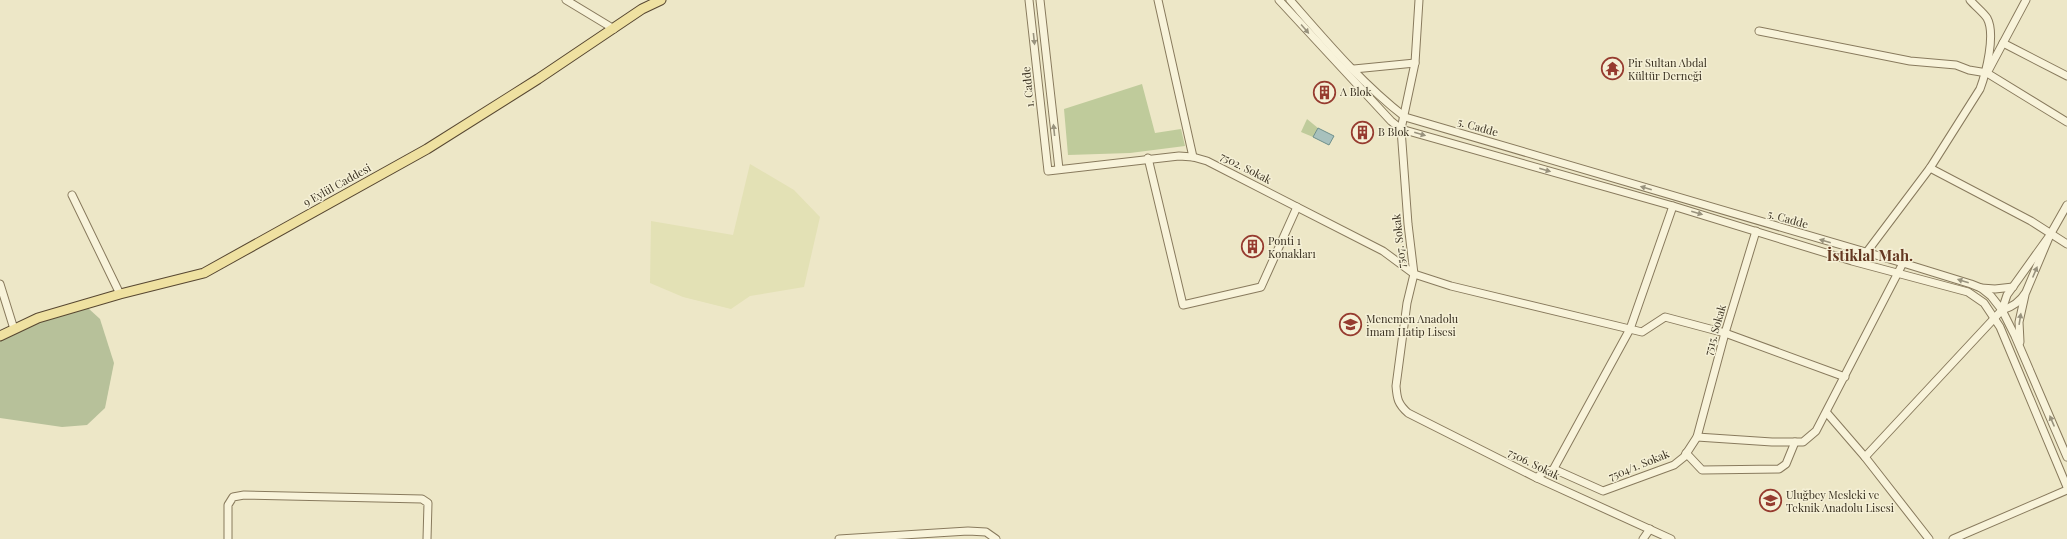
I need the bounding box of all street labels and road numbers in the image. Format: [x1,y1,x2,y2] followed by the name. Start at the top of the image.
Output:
[1018,65,1037,108] street label: 1. Cadde
[1456,114,1501,140] street label: 5. Cadde
[1218,148,1274,187] street label: 7502. Sokak
[300,160,373,209] street label: 9 Eylül Caddesi
[1766,206,1811,232] street label: 5. Cadde
[1388,213,1409,269] street label: 7507. Sokak
[1700,303,1729,357] street label: 7515. Sokak
[1506,445,1563,483] street label: 7506. Sokak
[1606,446,1671,483] street label: 7504/1. Sokak

